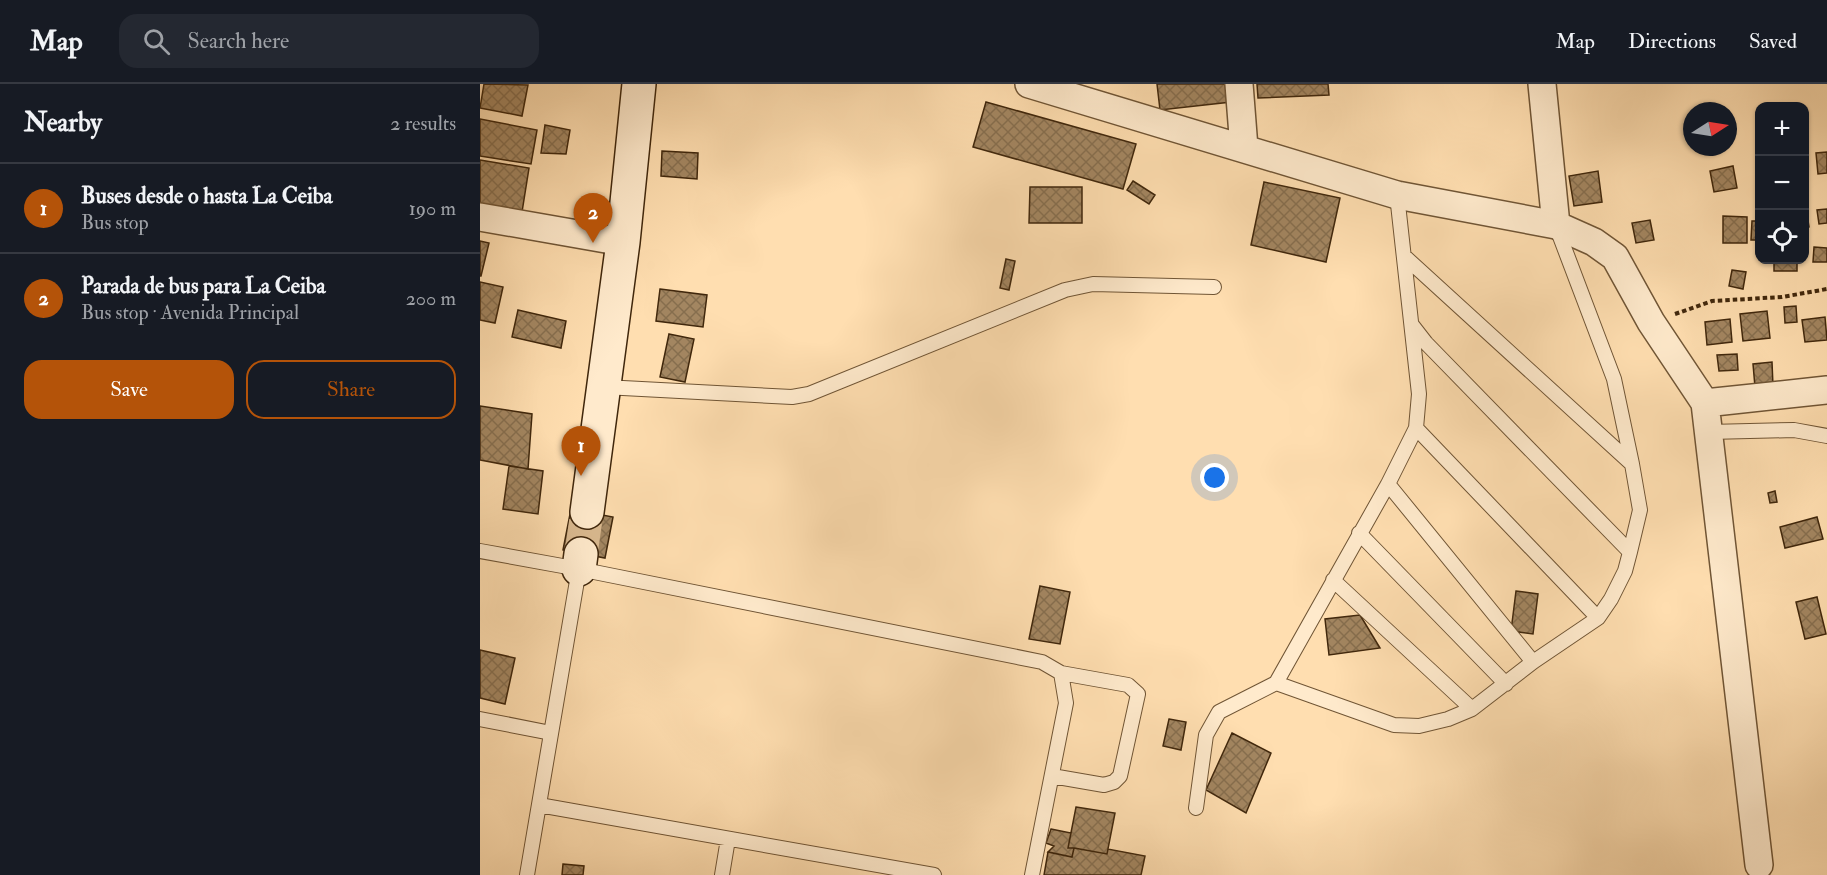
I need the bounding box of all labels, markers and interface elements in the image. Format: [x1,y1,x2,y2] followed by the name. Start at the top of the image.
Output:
[119,14,539,68] search box
[30,24,83,59] text: Map
[140,25,173,58] icon: search
[188,27,289,55] text: Search here
[1555,28,1595,55] text: Map
[1628,28,1716,55] text: Directions
[1749,28,1797,55] text: Saved
[1683,102,1737,156] north arrow
[1755,102,1809,264] map controls
[1755,102,1809,156] button: +
[24,107,102,139] text: Nearby
[390,111,456,136] text: 2 results
[1755,156,1809,210] button: −
[81,182,333,210] text: Buses desde o hasta La Ceiba
[574,194,612,243] pin: 2
[40,196,47,221] text: 1
[409,196,456,221] text: 190 m
[81,210,149,235] text: Bus stop
[1755,210,1809,264] button: locate
[81,272,326,300] text: Parada de bus para La Ceiba
[38,286,49,311] text: 2
[406,286,456,311] text: 200 m
[81,300,299,325] text: Bus stop · Avenida Principal
[24,360,234,419] button: Save
[246,360,456,419] button: Share
[562,426,600,476] pin: 1
[1200,463,1229,492] your location

